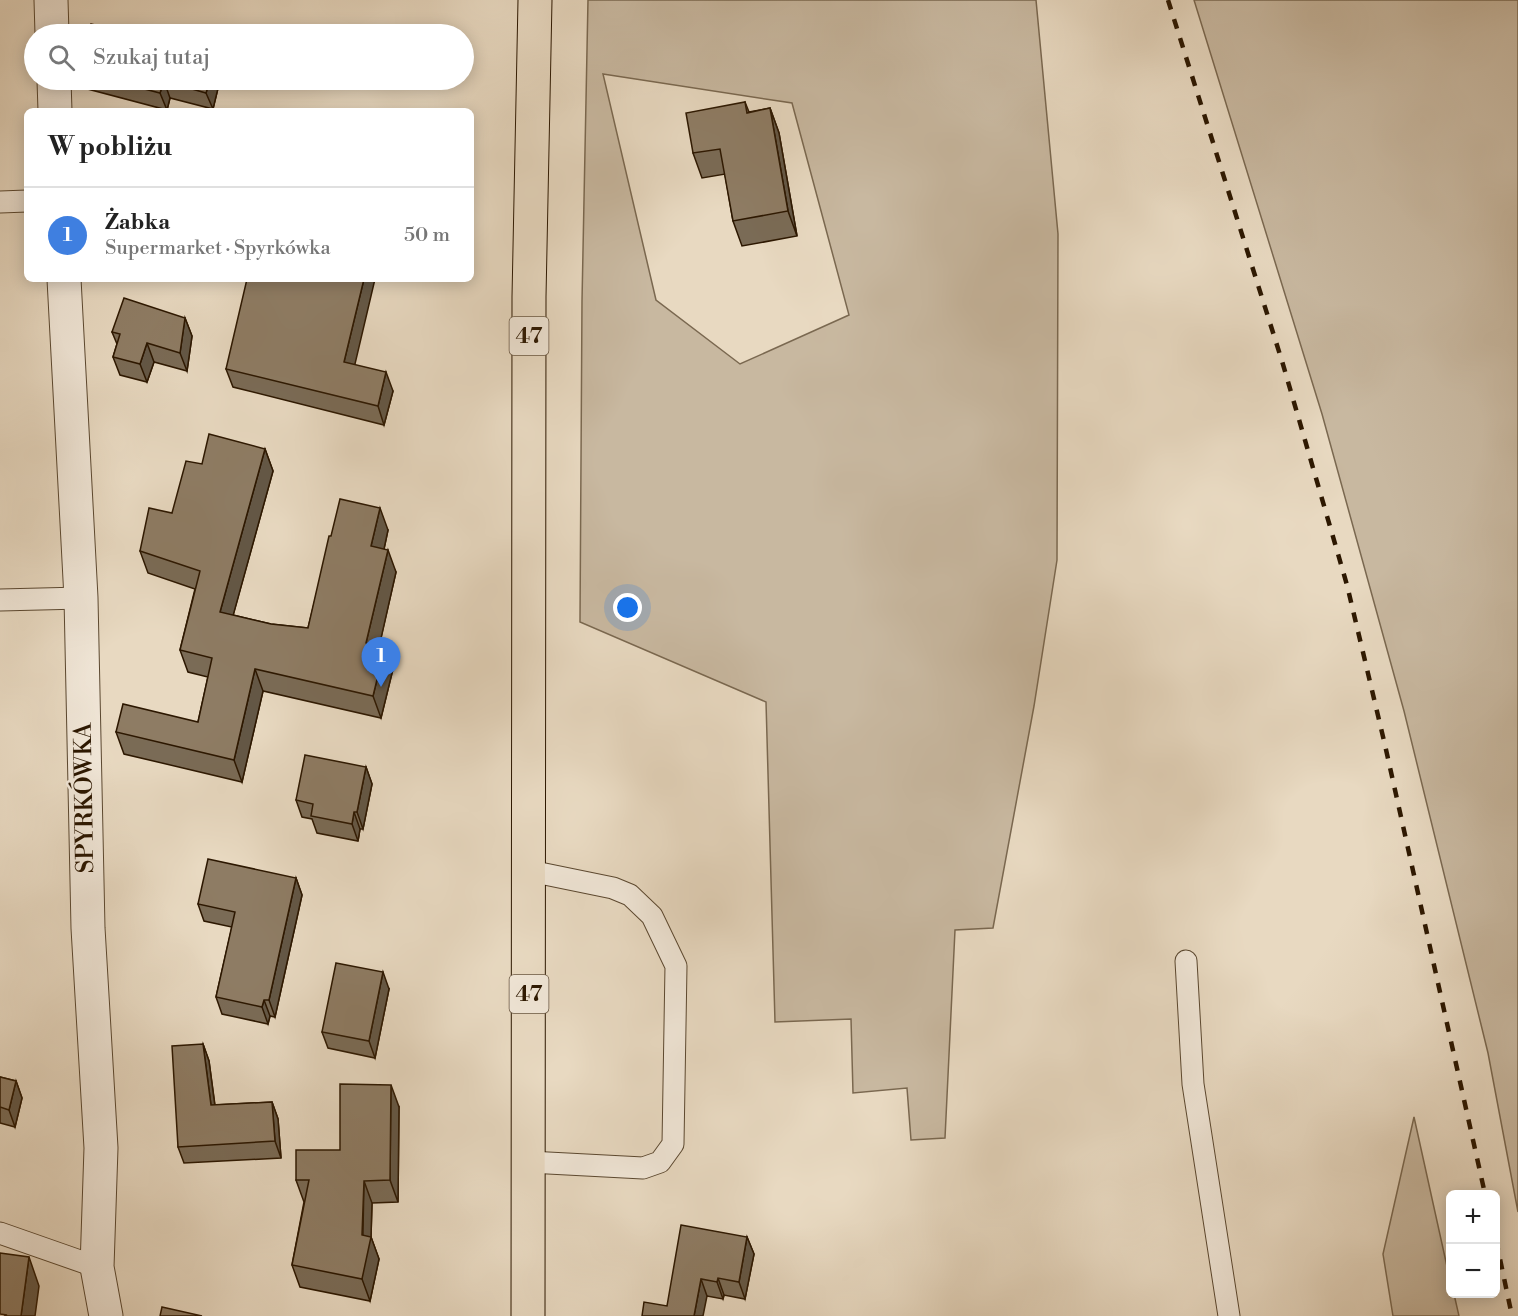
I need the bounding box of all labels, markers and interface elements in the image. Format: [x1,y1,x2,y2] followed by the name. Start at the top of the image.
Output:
[24,24,474,90] search box
[45,41,78,74] icon: search
[93,44,210,71] text: Szukaj tutaj
[48,131,172,163] text: W pobliżu
[105,209,170,236] text: Żabka
[63,223,72,248] text: 1
[404,223,450,248] text: 50 m
[105,236,331,261] text: Supermarket · Spyrkówka
[510,317,548,355] road number: 47
[613,593,642,622] your location
[362,638,400,687] pin: 1
[67,722,101,874] street label: SPYRKÓWKA
[510,975,548,1013] road number: 47
[1446,1190,1500,1298] map controls
[1446,1190,1500,1244] button: +
[1446,1244,1500,1298] button: −

